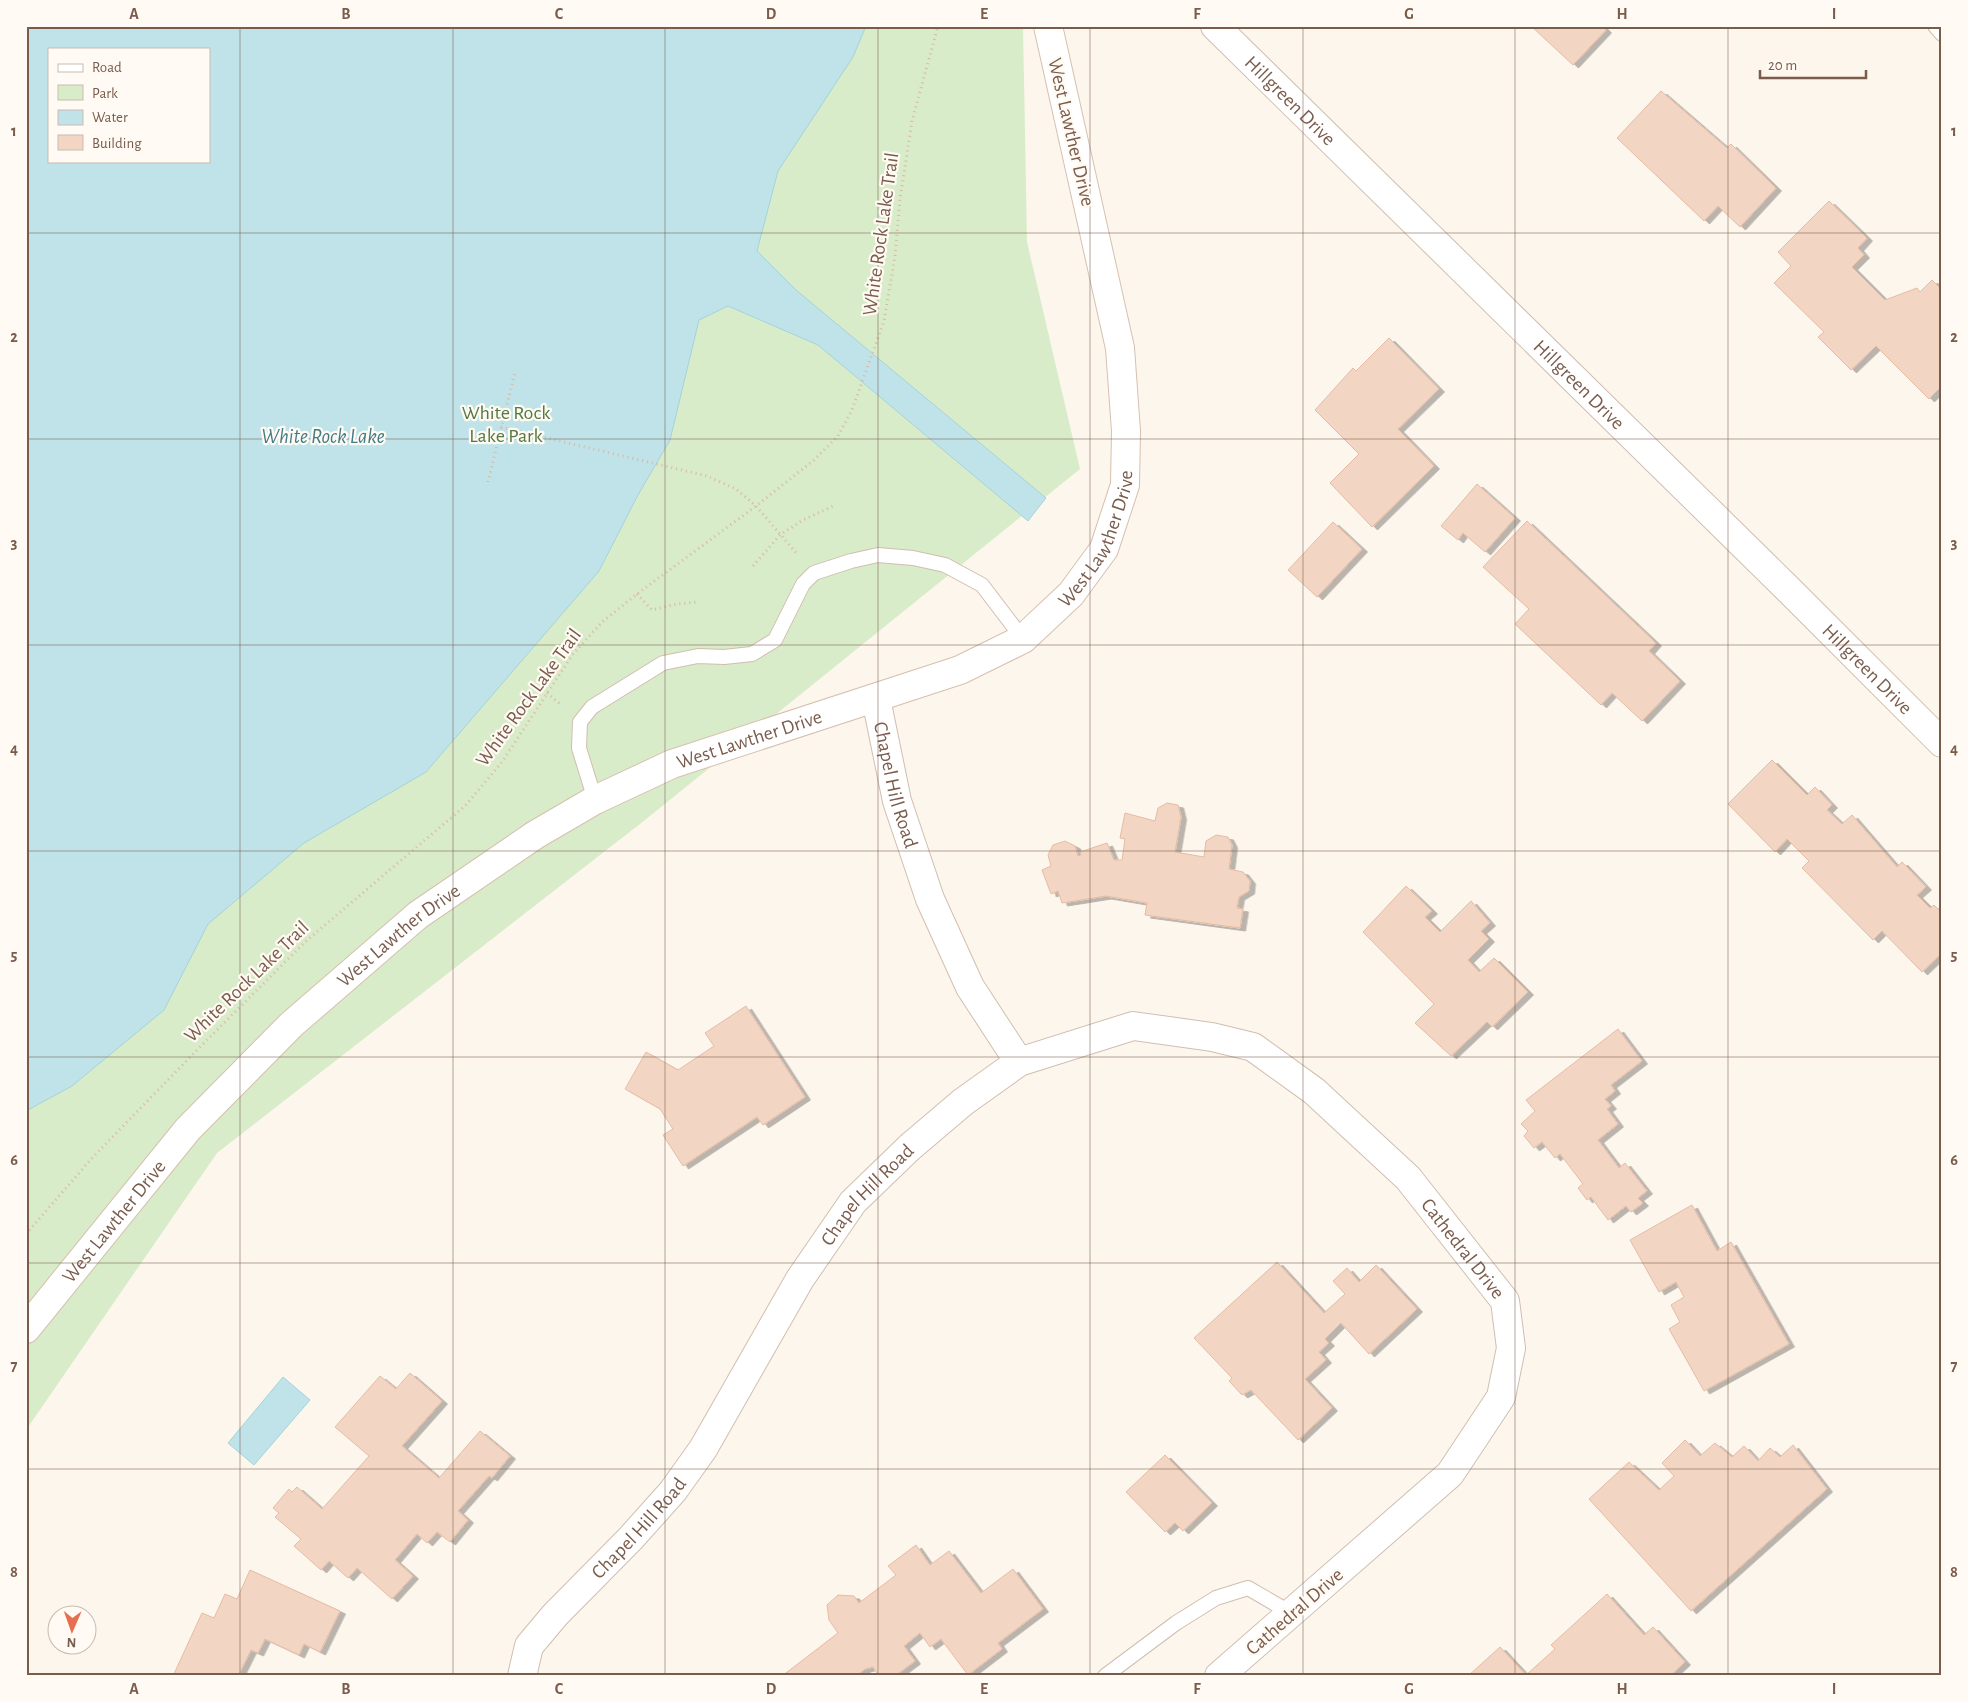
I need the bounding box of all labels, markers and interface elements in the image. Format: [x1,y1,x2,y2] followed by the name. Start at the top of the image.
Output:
[129,6,139,22] text: A
[341,6,351,22] text: B
[555,6,564,22] text: C
[766,6,777,22] text: D
[980,6,988,22] text: E
[1193,6,1201,22] text: F
[1404,6,1414,22] text: G
[1616,6,1628,22] text: H
[1832,6,1836,22] text: I
[48,48,210,162] legend
[1760,48,1867,80] scale bar
[1241,52,1339,150] street label: Hillgreen Drive
[1044,56,1098,208] street label: West Lawther Drive
[1768,58,1797,73] text: 20 m
[92,60,122,75] text: Road
[92,86,118,101] text: Park
[92,110,128,125] text: Water
[11,123,17,139] text: 1
[1951,123,1957,139] text: 1
[92,136,142,151] text: Building
[860,151,902,317] street label: White Rock Lake Trail
[10,329,18,345] text: 2
[1950,329,1958,345] text: 2
[1530,336,1628,433] street label: Hillgreen Drive
[462,403,550,446] park label: White Rock Lake Park
[261,426,385,447] water label: White Rock Lake
[1055,470,1136,611] street label: West Lawther Drive
[11,535,18,551] text: 3
[1951,535,1958,551] text: 3
[1818,620,1916,718] street label: Hillgreen Drive
[472,625,585,770] street label: White Rock Lake Trail
[674,707,824,773] street label: West Lawther Drive
[870,720,921,850] street label: Chapel Hill Road
[10,741,18,757] text: 4
[1950,741,1958,757] text: 4
[334,880,464,991] street label: West Lawther Drive
[181,917,313,1046] street label: White Rock Lake Trail
[11,947,18,963] text: 5
[1951,947,1958,963] text: 5
[817,1140,918,1249] street label: Chapel Hill Road
[10,1152,18,1168] text: 6
[1950,1152,1958,1168] text: 6
[59,1156,170,1287] street label: West Lawther Drive
[1417,1195,1508,1303] street label: Cathedral Drive
[11,1358,18,1374] text: 7
[1951,1358,1958,1374] text: 7
[588,1474,690,1583] street label: Chapel Hill Road
[10,1564,18,1580] text: 8
[1242,1564,1347,1659] street label: Cathedral Drive
[1950,1564,1958,1580] text: 8
[48,1604,98,1654] north arrow
[66,1635,77,1649] text: N
[129,1681,139,1697] text: A
[341,1681,351,1697] text: B
[555,1681,564,1697] text: C
[766,1681,777,1697] text: D
[980,1681,988,1697] text: E
[1193,1681,1201,1697] text: F
[1404,1681,1414,1697] text: G
[1616,1681,1628,1697] text: H
[1832,1681,1836,1697] text: I

